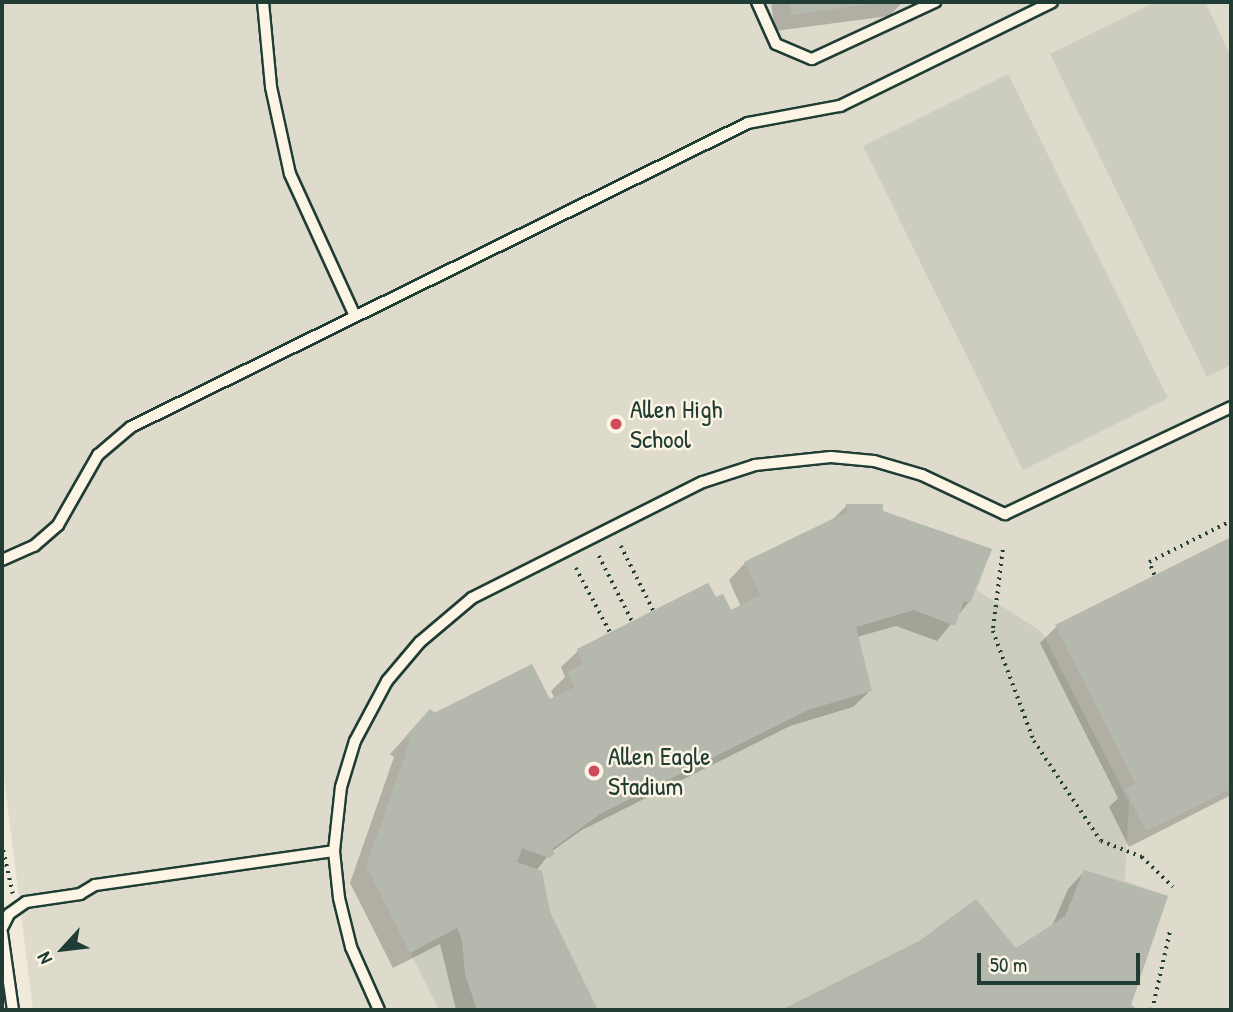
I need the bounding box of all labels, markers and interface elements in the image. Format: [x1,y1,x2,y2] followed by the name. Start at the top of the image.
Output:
[630,393,722,454] place label: Allen High School
[608,416,624,432] marker: Allen High School
[608,740,710,802] place label: Allen Eagle Stadium
[586,763,602,779] marker: Allen Eagle Stadium
[28,914,98,984] north arrow
[981,939,1144,983] scale bar
[30,948,58,969] text: N
[990,950,1027,979] text: 50 m

